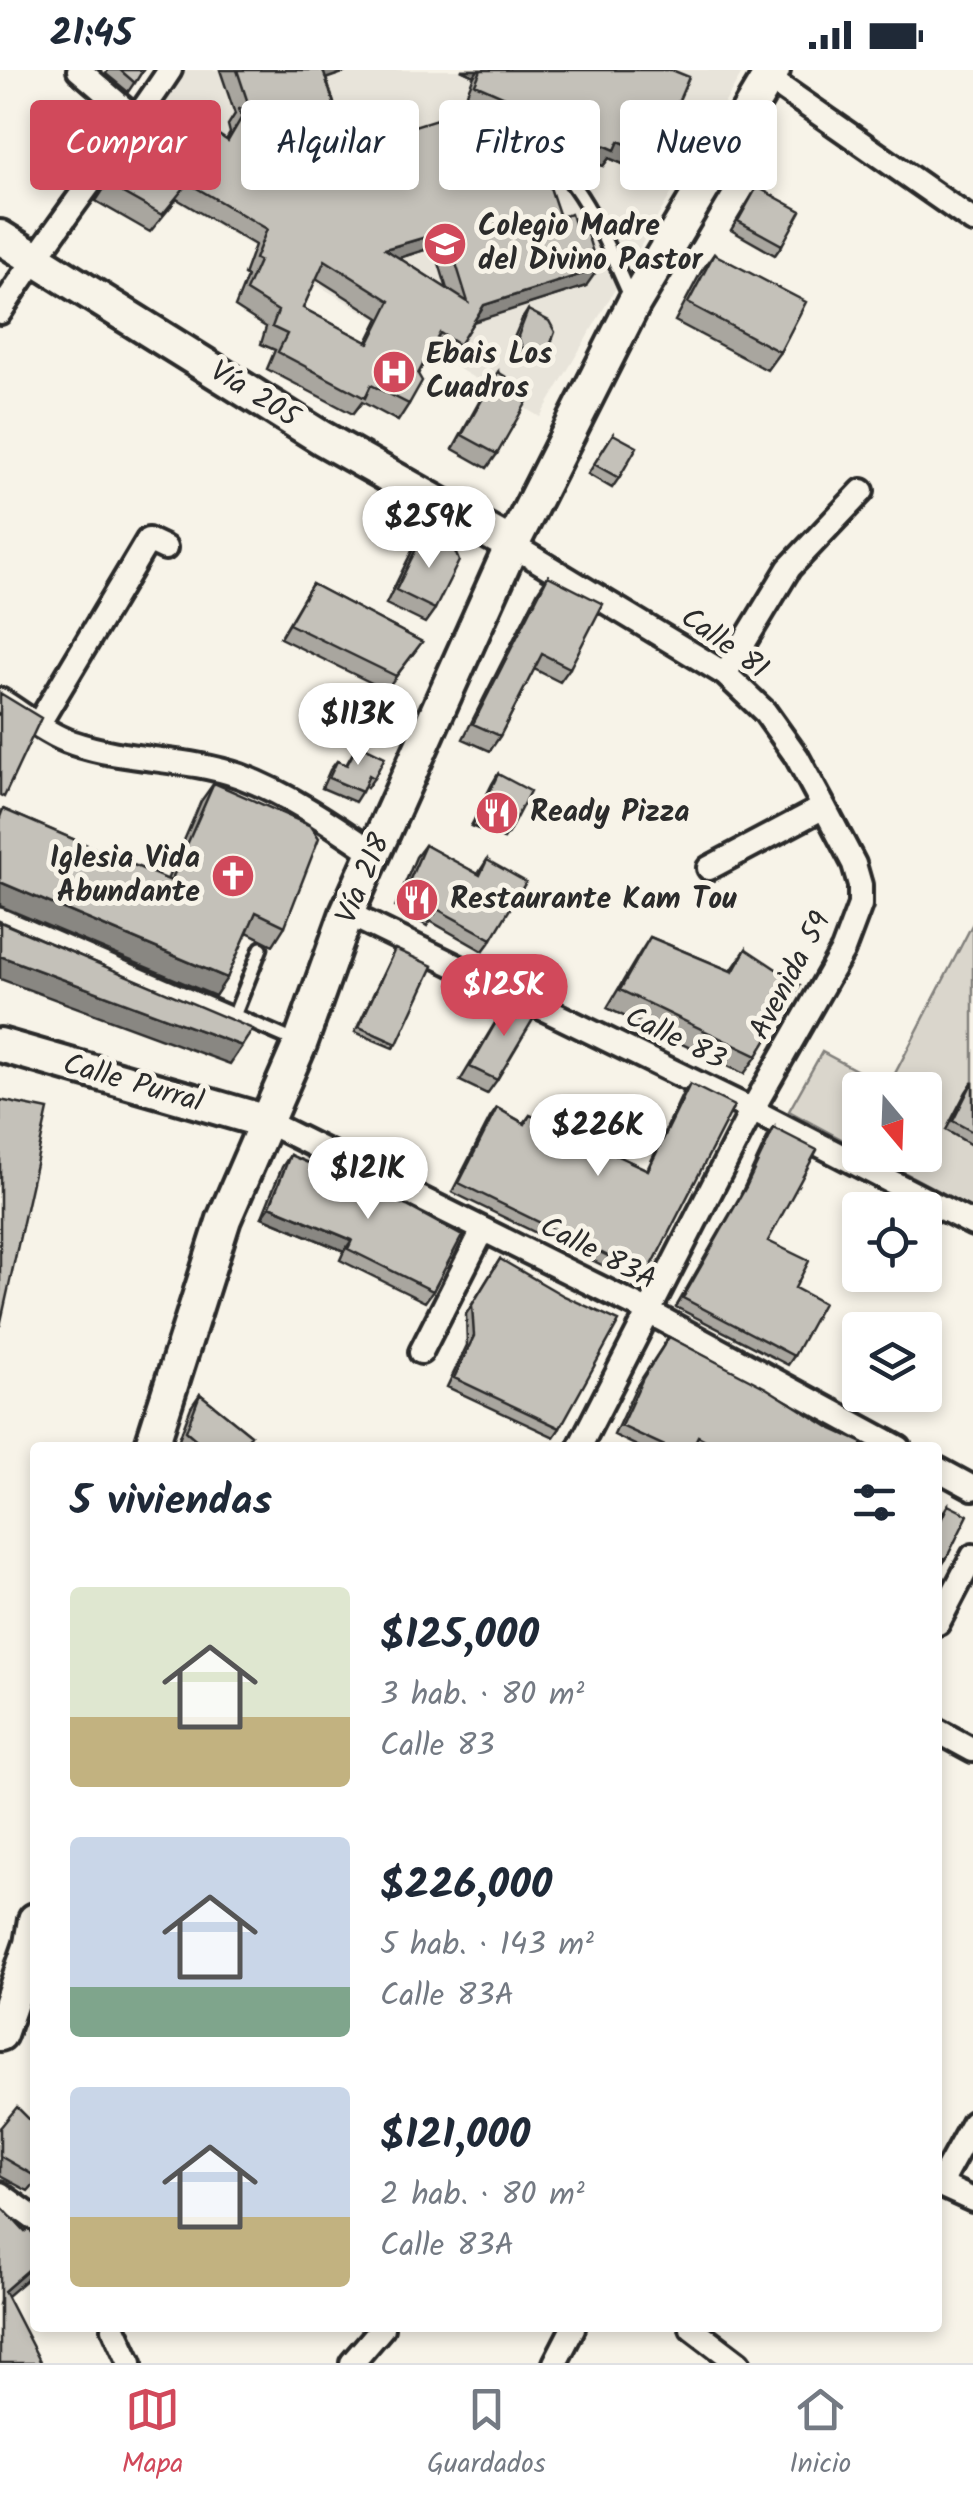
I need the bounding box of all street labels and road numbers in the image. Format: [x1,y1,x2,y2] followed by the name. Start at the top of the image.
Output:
[200,349,310,442] street label: Vía 205
[670,595,778,693] street label: Calle 81
[324,825,405,932] street label: Vía 218
[737,903,845,1049] street label: Avenida 59
[616,994,734,1084] street label: Calle 83
[57,1041,209,1127] street label: Calle Purral
[531,1204,665,1304] street label: Calle 83A

